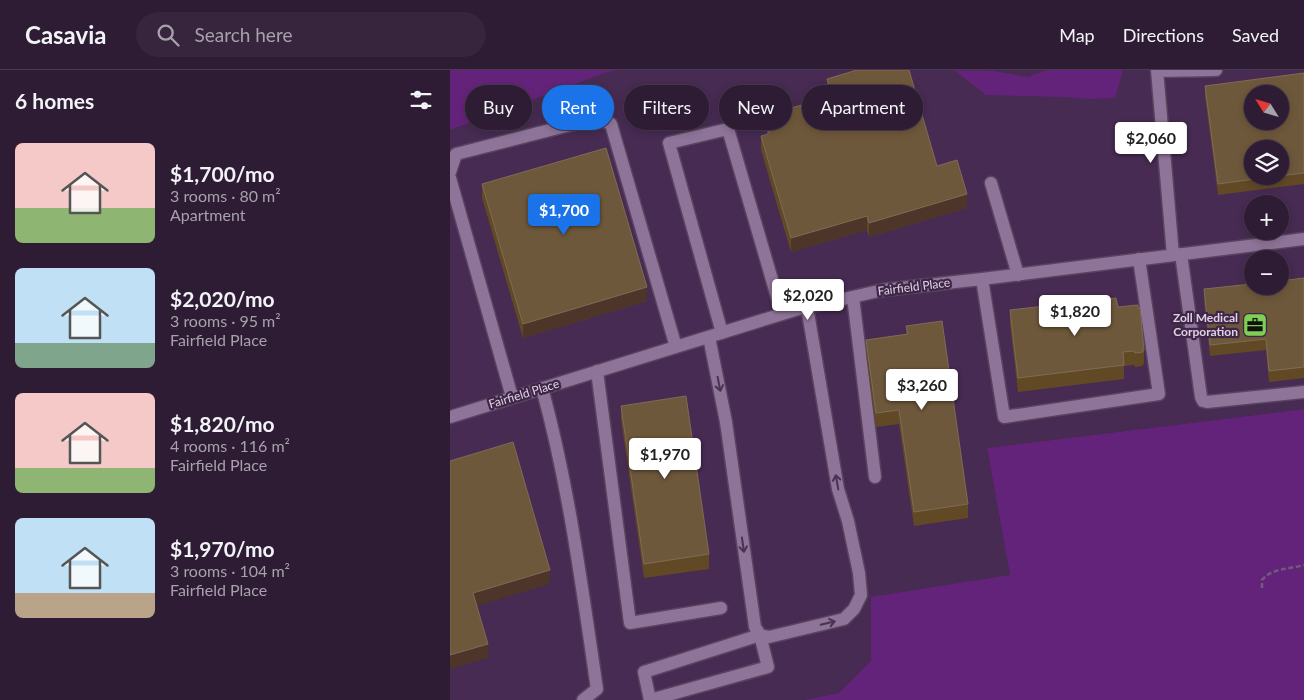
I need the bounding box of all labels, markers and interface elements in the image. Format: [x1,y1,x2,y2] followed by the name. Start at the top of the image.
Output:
[136,12,486,57] search box
[25,20,106,49] text: Casavia
[154,21,182,49] icon: search
[194,23,292,46] text: Search here
[1059,24,1095,46] text: Map
[1123,24,1204,46] text: Directions
[1232,24,1279,46] text: Saved
[465,85,532,130] chip: Buy
[542,85,614,130] chip: Rent
[624,85,709,130] chip: Filters
[719,85,792,130] chip: New
[802,85,923,130] chip: Apartment
[1244,85,1289,130] north arrow
[1244,85,1289,295] map controls
[407,86,435,114] icon: filters
[15,88,94,113] text: 6 homes
[1110,122,1192,164] pin: $2,060
[1126,128,1176,147] text: $2,060
[1244,140,1289,185] button: layers
[170,161,275,186] text: $1,700/mo
[55,163,115,223] icon: home
[170,186,281,205] text: 3 rooms · 80 m²
[523,194,605,236] pin: $1,700
[1244,195,1289,240] button: +
[539,200,589,219] text: $1,700
[170,205,245,224] text: Apartment
[1244,250,1289,295] button: −
[877,275,951,298] street label: Fairfield Place
[767,278,849,321] pin: $2,020
[783,285,833,304] text: $2,020
[170,286,275,311] text: $2,020/mo
[55,288,115,348] icon: home
[1034,294,1116,337] pin: $1,820
[1050,301,1100,320] text: $1,820
[1173,310,1238,339] place label: Zoll Medical Corporation
[170,311,281,330] text: 3 rooms · 95 m²
[1242,312,1268,338] office icon: Zoll Medical Corporation
[170,330,267,349] text: Fairfield Place
[881,368,963,411] pin: $3,260
[897,375,947,394] text: $3,260
[487,376,561,411] street label: Fairfield Place
[714,376,724,392] one-way arrow
[170,411,275,436] text: $1,820/mo
[55,413,115,473] icon: home
[170,436,290,455] text: 4 rooms · 116 m²
[624,438,706,480] pin: $1,970
[640,444,690,463] text: $1,970
[170,455,267,474] text: Fairfield Place
[831,475,841,491] one-way arrow
[170,536,275,561] text: $1,970/mo
[738,537,748,553] one-way arrow
[55,538,115,598] icon: home
[170,561,290,580] text: 3 rooms · 104 m²
[170,580,267,599] text: Fairfield Place
[819,618,835,627] one-way arrow

